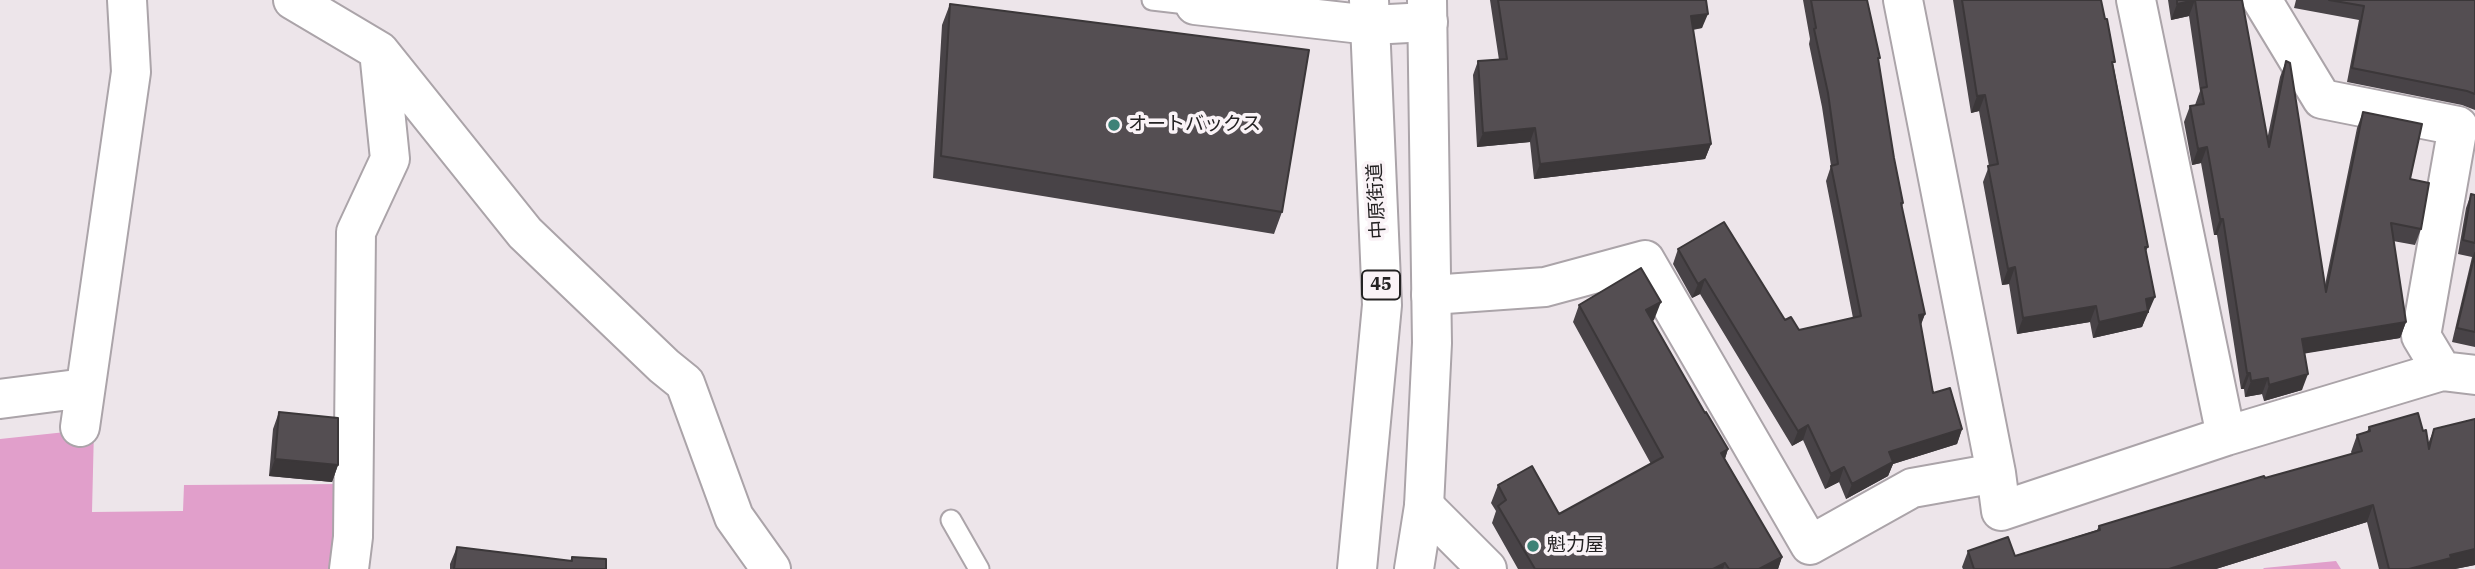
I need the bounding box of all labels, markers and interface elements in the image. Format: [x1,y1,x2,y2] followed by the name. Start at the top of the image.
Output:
[1128,114,1261,136] place label: オートバックス
[1106,117,1122,133] marker: オートバックス
[1364,162,1390,240] street label: 中原街道
[1362,270,1400,300] road number: 45
[1547,535,1604,557] place label: 魁力屋
[1525,538,1541,554] marker: 魁力屋

